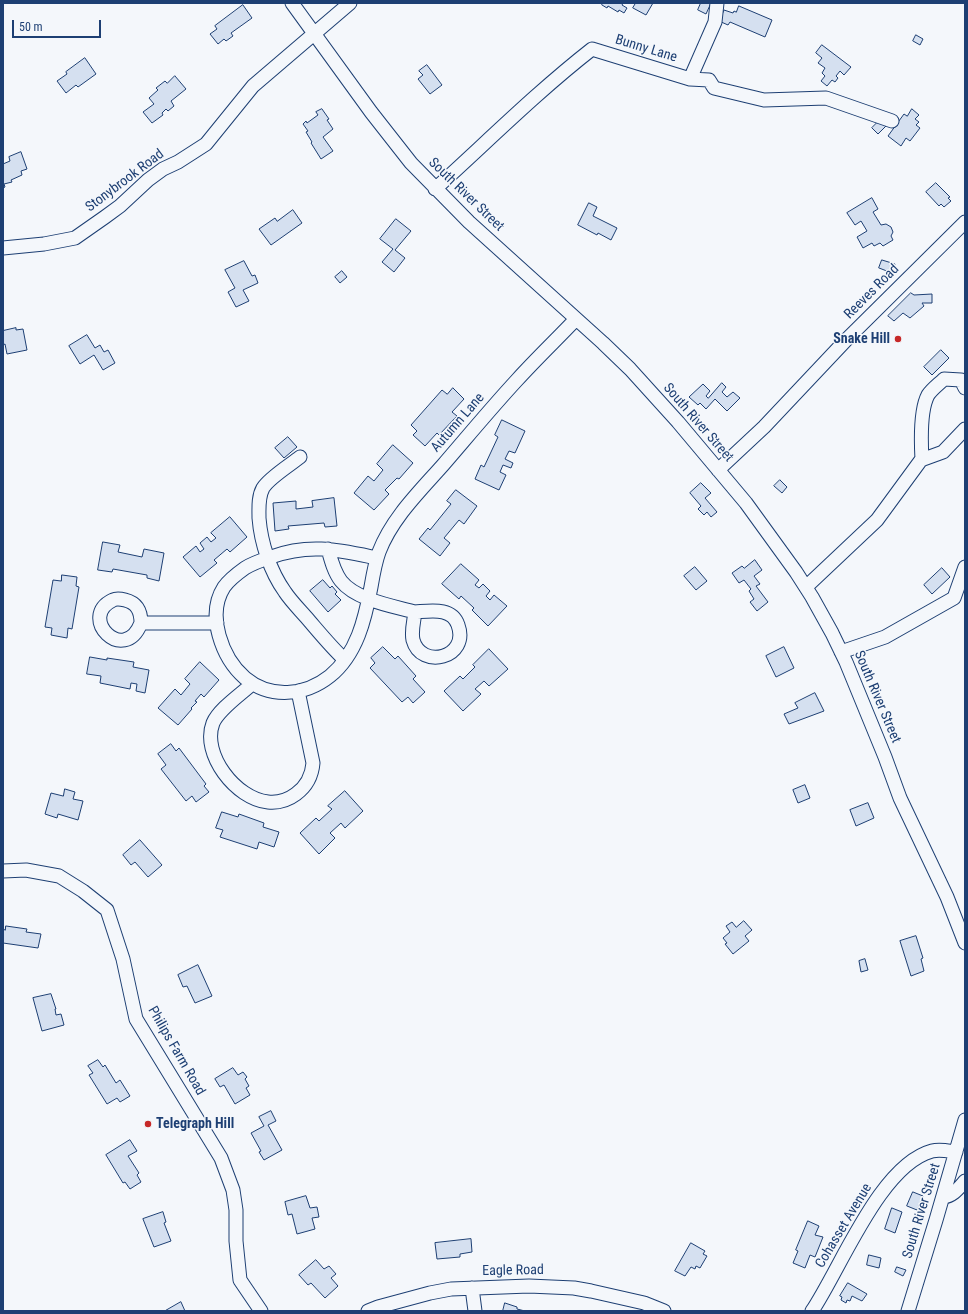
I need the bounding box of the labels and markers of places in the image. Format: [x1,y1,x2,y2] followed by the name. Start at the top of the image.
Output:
[833,331,890,347] place label: Snake Hill
[893,334,903,344] marker: Snake Hill
[156,1116,234,1132] place label: Telegraph Hill
[143,1119,153,1129] marker: Telegraph Hill

